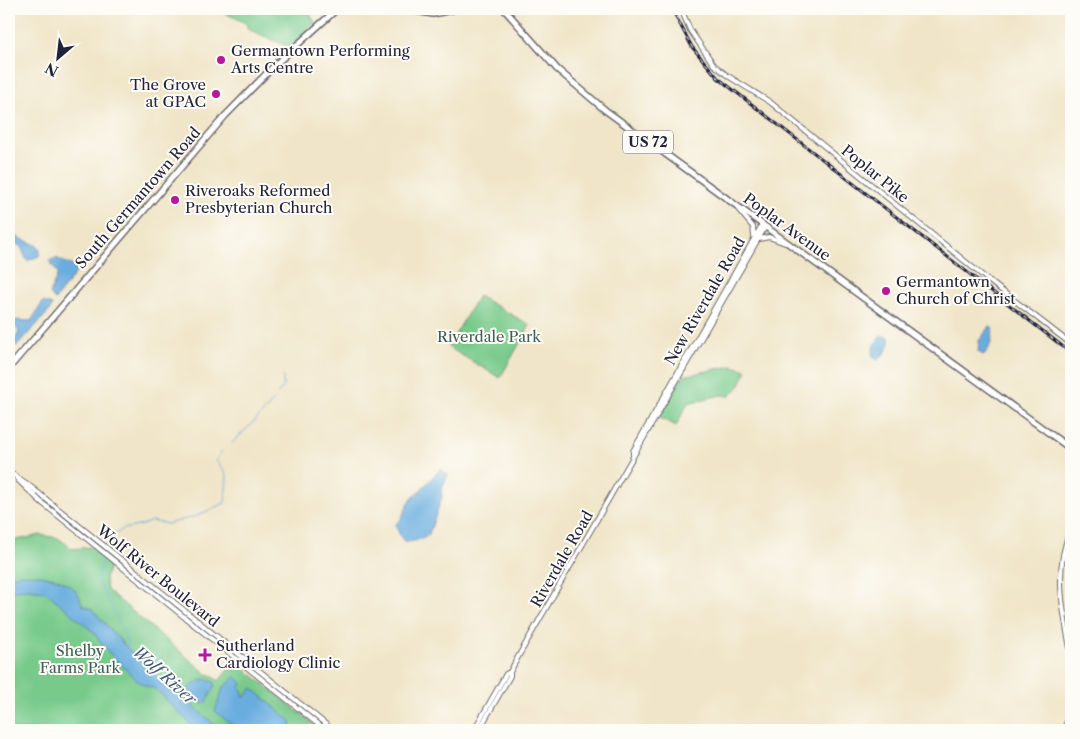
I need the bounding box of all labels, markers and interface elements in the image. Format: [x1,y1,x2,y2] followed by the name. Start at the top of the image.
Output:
[32,32,82,82] north arrow
[230,41,410,77] place label: Germantown Performing Arts Centre
[215,54,227,66] marker: Germantown Performing Arts Centre
[42,59,61,80] text: N
[130,75,206,111] place label: The Grove at GPAC
[210,88,222,100] marker: The Grove at GPAC
[71,123,204,272] street label: South Germantown Road
[623,130,673,154] road number: US 72
[838,141,913,207] street label: Poplar Pike
[185,181,333,217] place label: Riveroaks Reformed Presbyterian Church
[740,189,835,265] street label: Poplar Avenue
[169,194,181,206] marker: Riveroaks Reformed Presbyterian Church
[660,233,749,368] street label: New Riverdale Road
[896,272,1016,308] place label: Germantown Church of Christ
[880,285,892,297] marker: Germantown Church of Christ
[437,327,542,346] park label: Riverdale Park
[526,507,597,611] street label: Riverdale Road
[92,520,223,631] street label: Wolf River Boulevard
[216,636,340,672] place label: Sutherland Cardiology Clinic
[40,641,122,677] park label: Shelby Farms Park
[129,641,202,710] water label: Wolf River
[198,648,212,662] marker: Sutherland Cardiology Clinic

